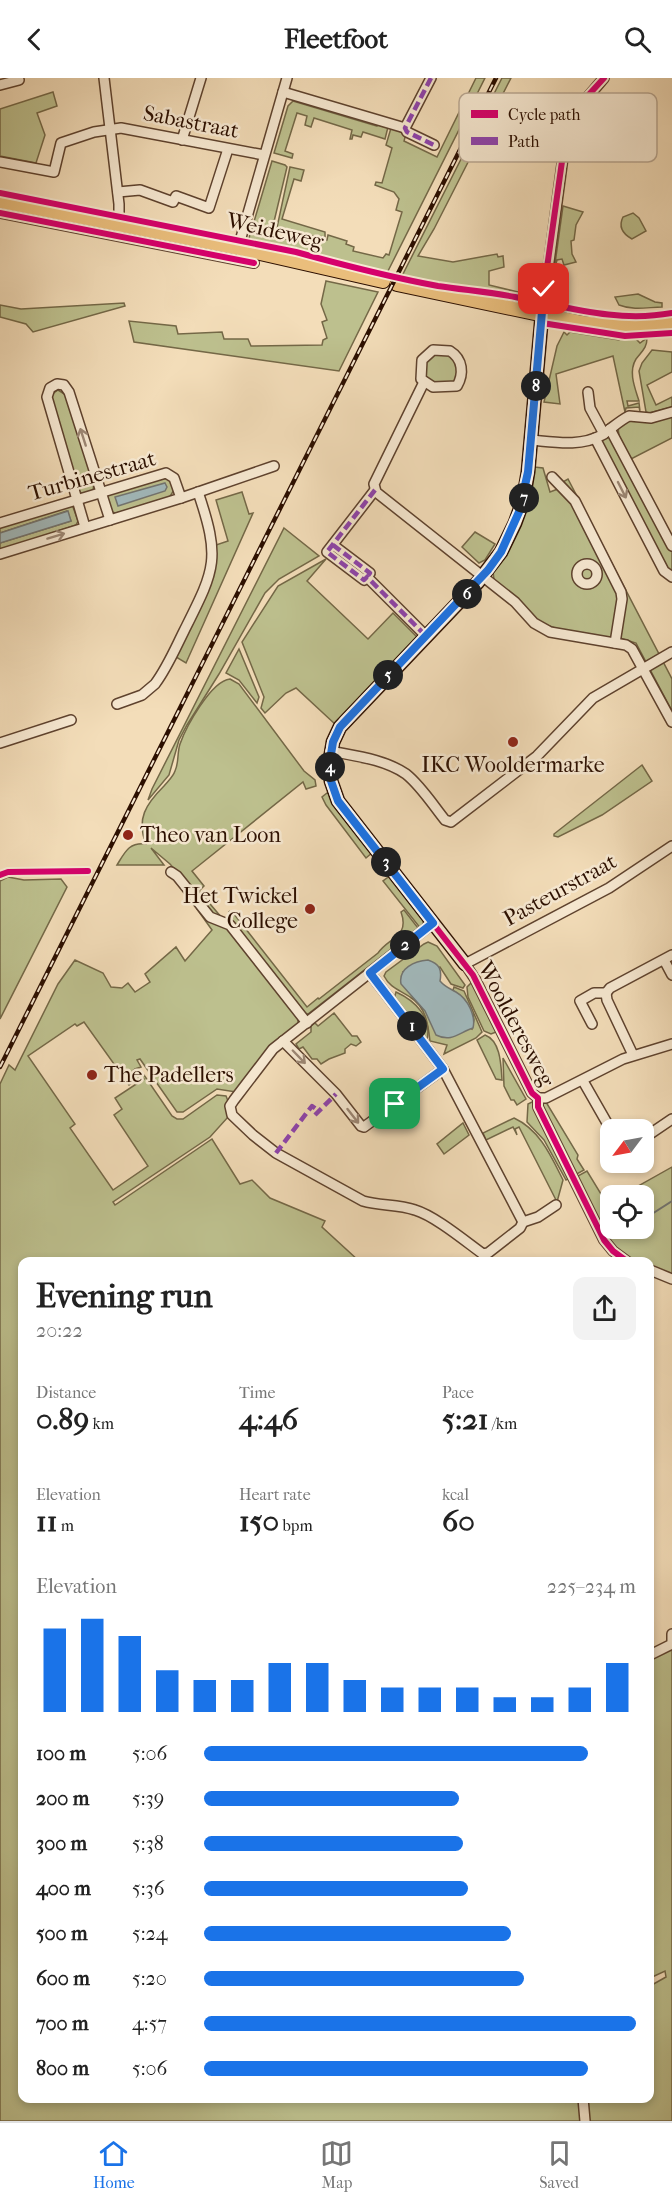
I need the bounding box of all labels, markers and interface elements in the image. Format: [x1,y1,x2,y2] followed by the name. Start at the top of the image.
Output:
[18,23,51,56] icon: back
[284,23,388,55] text: Fleetfoot
[621,23,654,56] icon: search
[459,93,657,162] legend
[141,100,241,144] street label: Sabastraat
[508,105,580,124] text: Cycle path
[508,132,540,151] text: Path
[223,207,326,255] street label: Weideweg
[518,263,569,314] pin
[527,272,560,305] icon: check
[521,371,551,401] pin: 8
[532,376,540,395] text: 8
[77,428,88,447] one-way arrow
[25,445,159,507] street label: Turbinestraat
[617,481,628,499] one-way arrow
[509,483,539,513] pin: 7
[520,488,528,507] text: 7
[46,530,65,541] one-way arrow
[452,579,482,609] pin: 6
[463,584,471,603] text: 6
[373,660,403,690] pin: 5
[385,665,391,684] text: 5
[506,735,520,749] marker: IKC Wooldermarke
[315,752,345,782] pin: 4
[421,752,605,778] place label: IKC Wooldermarke
[325,757,335,776] text: 4
[140,822,281,848] place label: Theo van Loon
[121,828,135,842] marker: Theo van Loon
[371,847,401,877] pin: 3
[499,848,621,932] street label: Pasteurstraat
[383,852,389,871] text: 3
[183,883,298,934] place label: Het Twickel College
[303,902,317,916] marker: Het Twickel College
[390,930,420,960] pin: 2
[401,935,409,954] text: 2
[472,956,560,1091] street label: Woolderesweg
[397,1011,427,1041] pin: 1
[409,1016,415,1035] text: 1
[291,1049,306,1064] one-way arrow
[104,1062,234,1088] place label: The Padellers
[85,1068,99,1082] marker: The Padellers
[369,1078,420,1129] pin
[378,1087,411,1120] icon: arrive
[346,1108,359,1124] one-way arrow
[600,1119,654,1173] north arrow
[600,1119,654,1239] map controls
[600,1185,654,1239] button: locate
[36,1277,213,1316] text: Evening run
[573,1277,636,1340] button: share
[36,1319,83,1342] text: 20:22
[36,1383,96,1402] text: Distance
[239,1383,275,1402] text: Time
[442,1383,474,1402] text: Pace
[36,1402,89,1437] text: 0.89
[239,1402,298,1437] text: 4:46
[442,1402,488,1437] text: 5:21
[89,1414,114,1433] text: km
[488,1414,517,1433] text: /km
[36,1485,101,1504] text: Elevation
[239,1485,311,1504] text: Heart rate
[442,1485,469,1504] text: kcal
[36,1504,57,1539] text: 11
[239,1504,279,1539] text: 150
[442,1504,475,1539] text: 60
[57,1516,74,1535] text: m
[279,1516,313,1535] text: bpm
[36,1575,117,1598] text: Elevation
[547,1575,636,1598] text: 225–234 m
[36,1742,86,1765] text: 100 m
[132,1742,167,1765] text: 5:06
[36,1787,89,1810] text: 200 m
[132,1787,164,1810] text: 5:39
[36,1832,87,1855] text: 300 m
[132,1832,164,1855] text: 5:38
[36,1877,91,1900] text: 400 m
[132,1877,165,1900] text: 5:36
[36,1922,88,1945] text: 500 m
[132,1922,168,1945] text: 5:24
[36,1967,90,1990] text: 600 m
[132,1967,167,1990] text: 5:20
[36,2012,89,2035] text: 700 m
[132,2012,167,2035] text: 4:57
[36,2057,89,2080] text: 800 m
[132,2057,167,2080] text: 5:06
[93,2137,135,2192] tab: Home
[320,2137,353,2192] tab: Map
[539,2137,579,2192] tab: Saved

